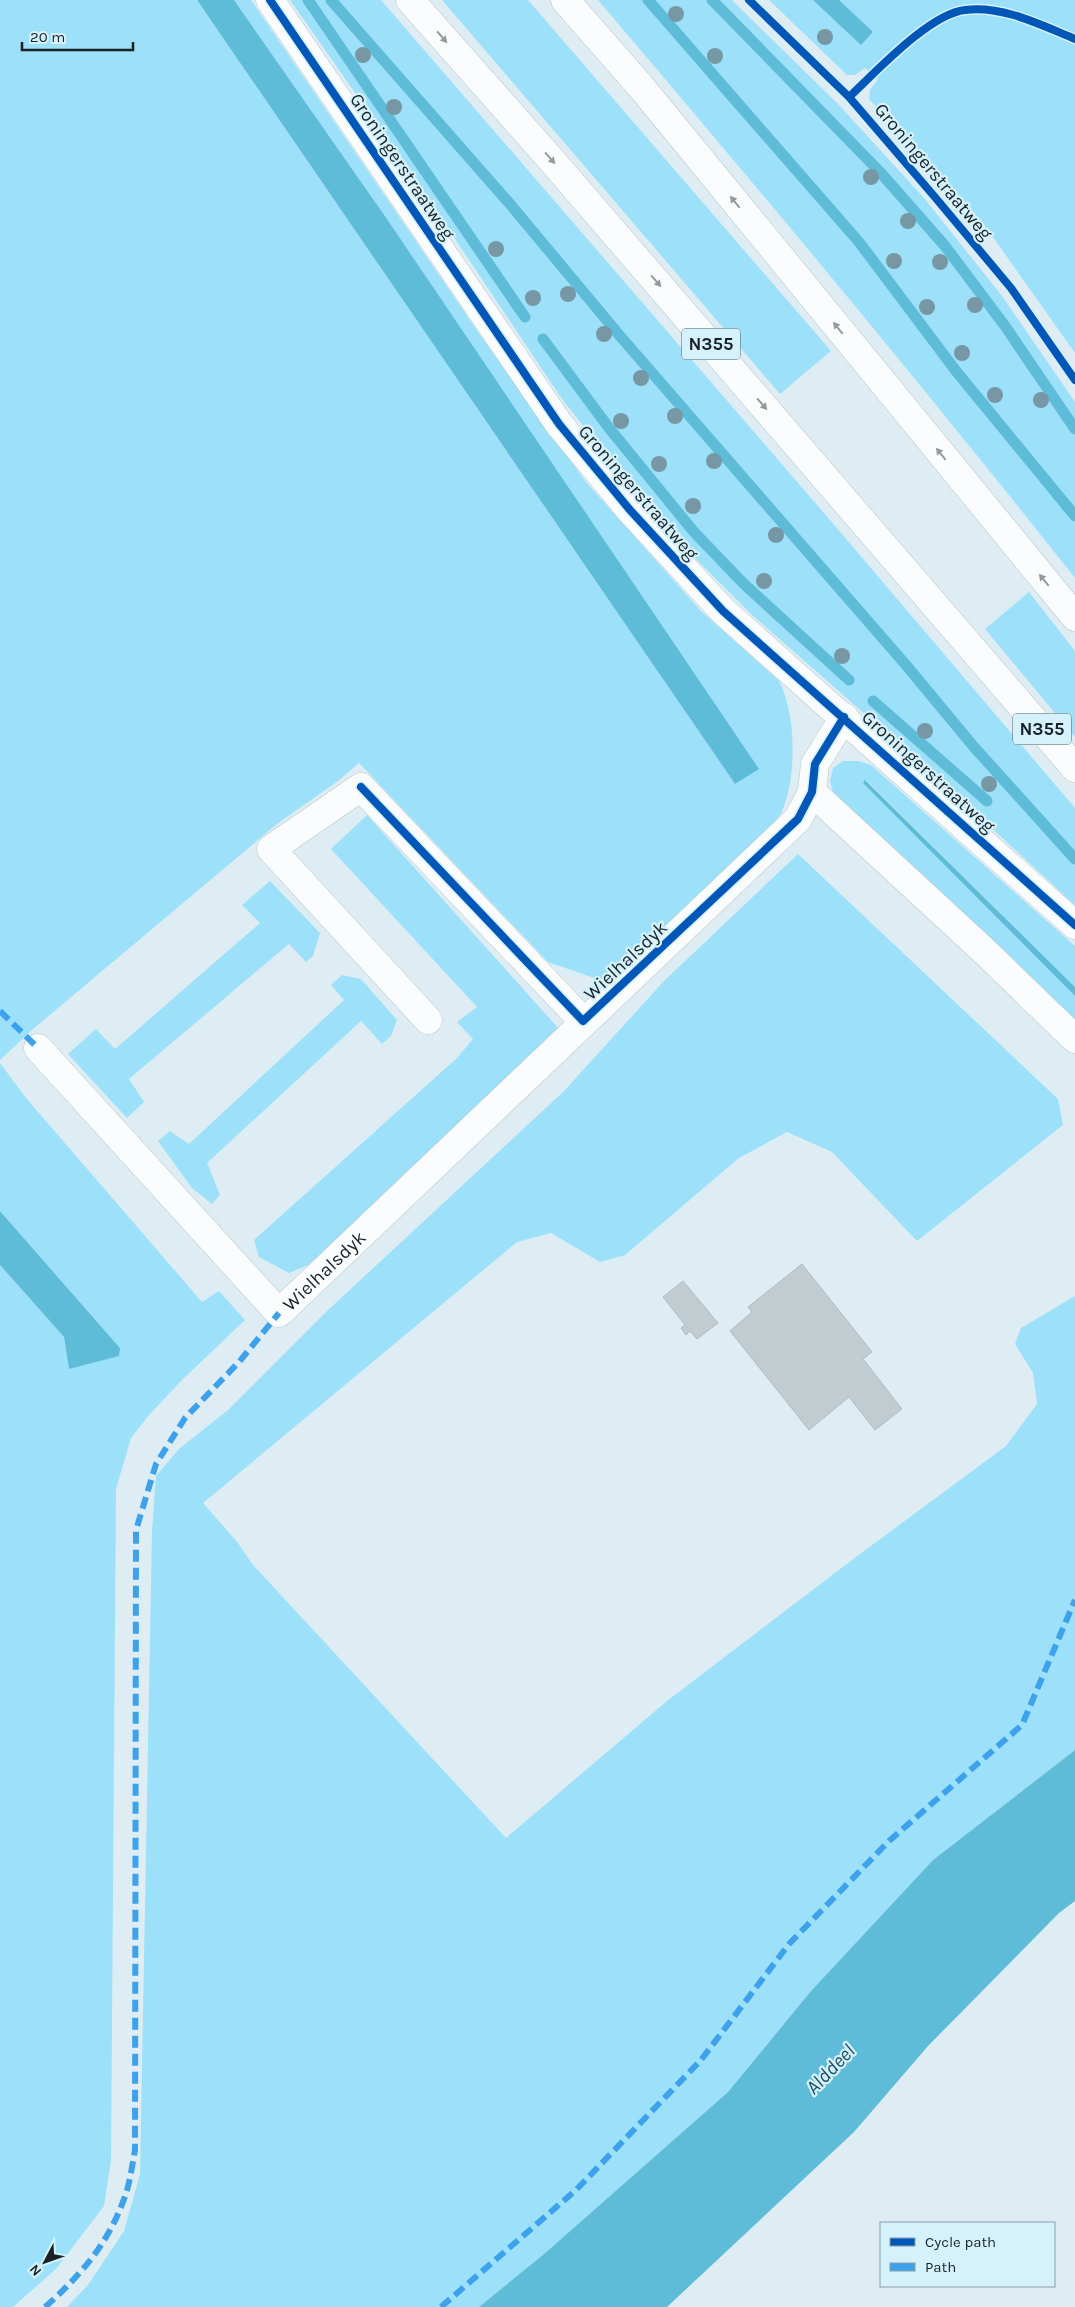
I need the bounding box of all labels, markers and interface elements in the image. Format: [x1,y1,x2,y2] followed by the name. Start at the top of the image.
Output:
[22,20,134,52] scale bar
[30,28,65,46] text: 20 m
[437,30,448,43] one-way arrow
[345,89,459,244] street label: Groningerstraatweg
[870,99,997,245] street label: Groningerstraatweg
[544,152,556,164] one-way arrow
[730,196,741,209] one-way arrow
[650,275,662,287] one-way arrow
[833,322,844,335] one-way arrow
[682,328,740,359] road number: N355
[757,398,768,411] one-way arrow
[574,421,703,565] street label: Groningerstraatweg
[936,448,947,461] one-way arrow
[1039,573,1050,586] one-way arrow
[857,706,1000,838] street label: Groningerstraatweg
[1013,714,1071,744] road number: N355
[580,916,672,1005] street label: Wielhalsdyk
[279,1226,371,1316] street label: Wielhalsdyk
[801,2040,860,2099] water label: Alddeel
[880,2222,1055,2287] legend
[925,2233,996,2251] text: Cycle path
[20,2237,70,2287] north arrow
[925,2258,956,2276] text: Path
[26,2261,45,2280] text: N

